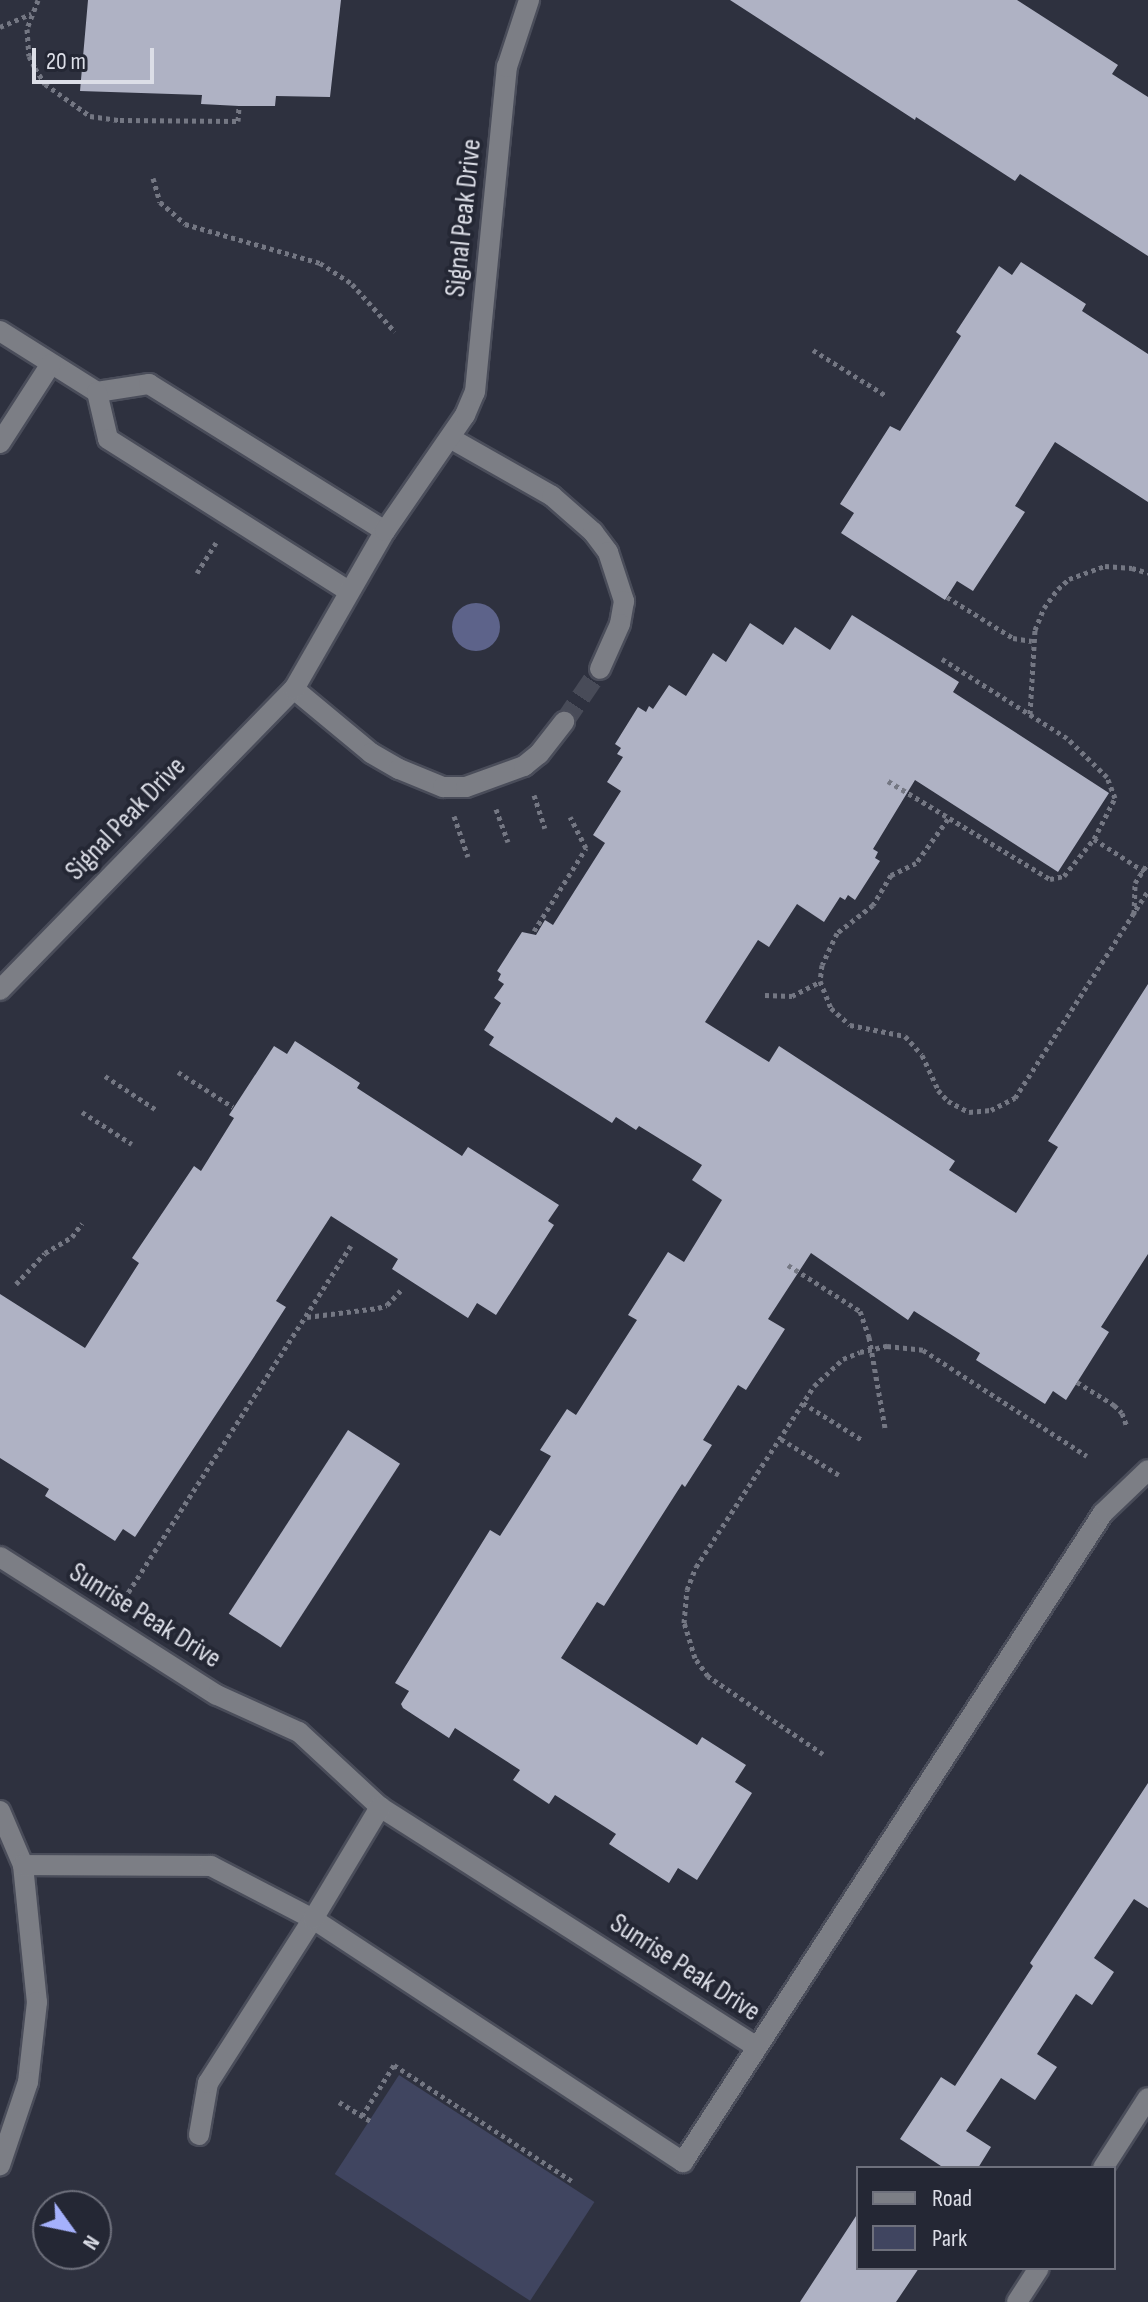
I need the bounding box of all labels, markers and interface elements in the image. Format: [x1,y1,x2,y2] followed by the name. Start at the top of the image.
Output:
[36,32,158,82] scale bar
[46,47,86,76] text: 20 m
[439,137,489,299] street label: Signal Peak Drive
[59,750,193,888] street label: Signal Peak Drive
[63,1556,227,1676] street label: Sunrise Peak Drive
[603,1907,767,2029] street label: Sunrise Peak Drive
[856,2166,1116,2270] legend
[932,2184,972,2213] text: Road
[32,2190,112,2270] north arrow
[932,2224,967,2253] text: Park
[76,2230,105,2255] text: N

